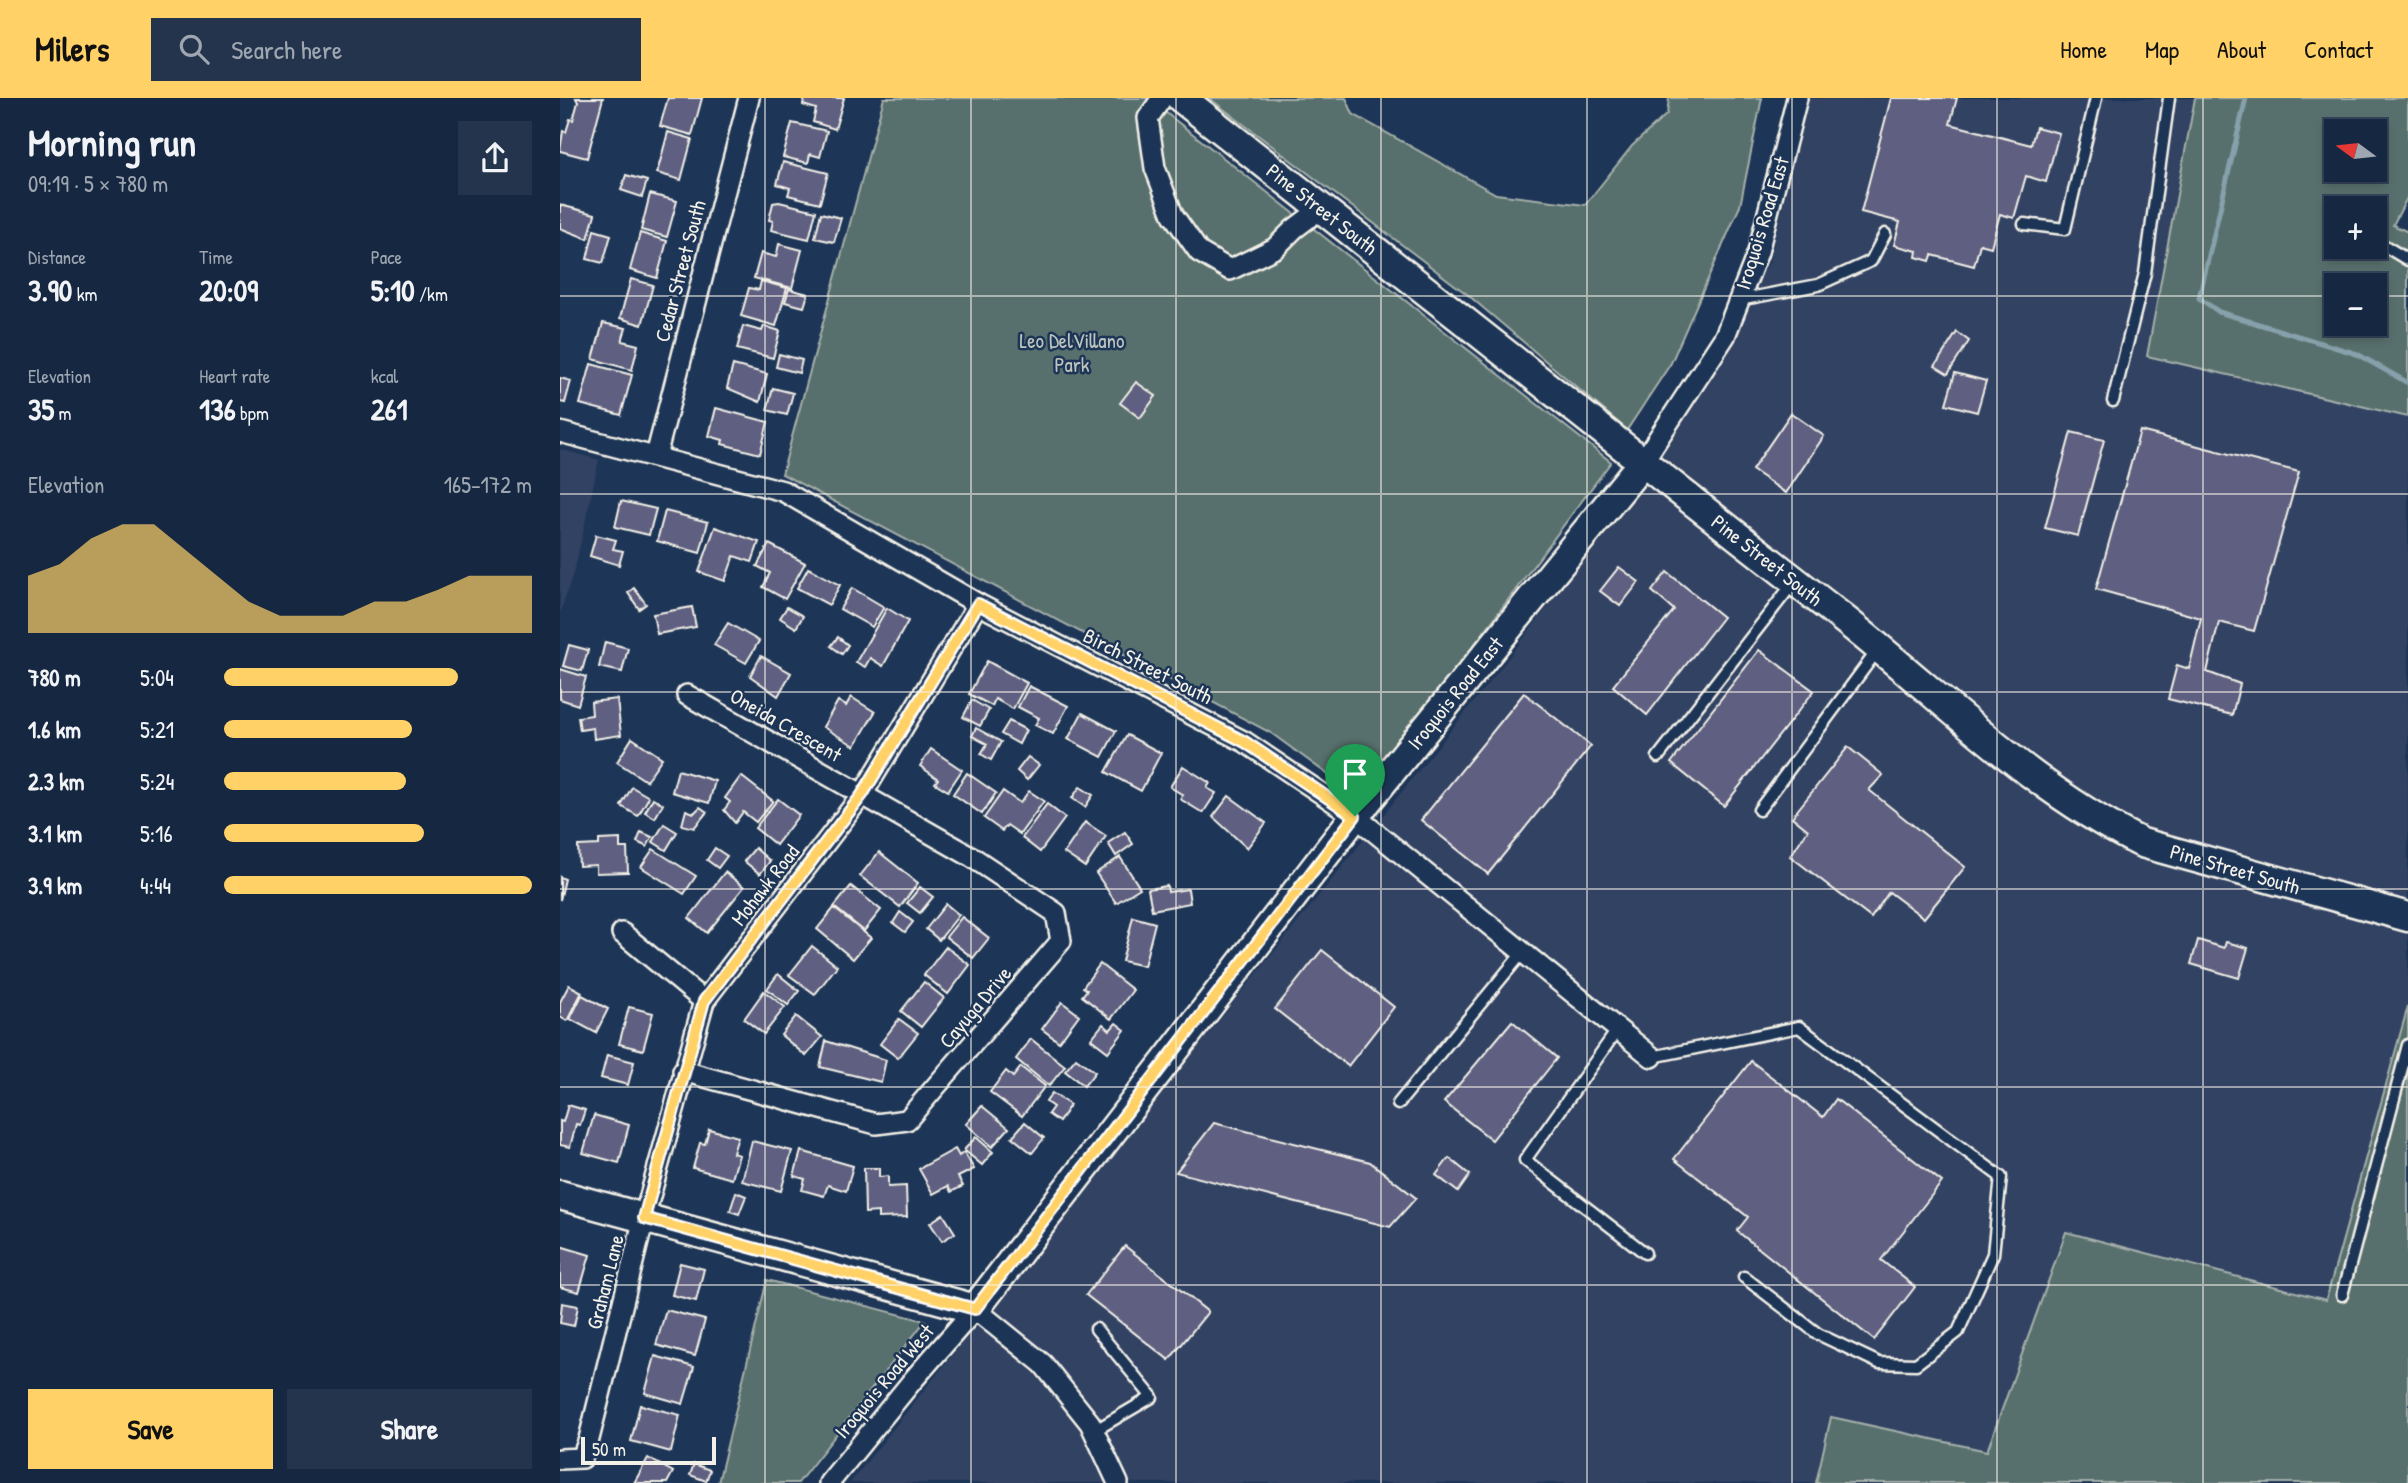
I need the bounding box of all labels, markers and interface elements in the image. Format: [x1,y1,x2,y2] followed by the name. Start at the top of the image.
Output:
[151,18,641,81] search box
[35,27,109,71] text: Milers
[175,30,213,68] icon: search
[231,32,342,67] text: Search here
[2060,33,2107,65] text: Home
[2145,33,2179,65] text: Map
[2217,33,2266,65] text: About
[2304,33,2373,65] text: Contact
[28,116,196,168] text: Morning run
[2324,119,2387,182] north arrow
[2324,119,2387,336] map controls
[458,121,532,195] button: share
[1728,152,1796,293] street label: Iroquois Road East
[1260,156,1384,262] street label: Pine Street South
[28,168,168,199] text: 09:19 · 5 × 780 m
[2324,196,2387,259] button: +
[647,197,713,345] street label: Cedar Street South
[28,244,86,270] text: Distance
[199,244,233,270] text: Time
[371,244,402,270] text: Pace
[28,270,72,310] text: 3.90
[199,270,258,310] text: 20:09
[371,270,415,310] text: 5:10
[2324,273,2387,336] button: −
[72,281,98,307] text: km
[415,281,448,307] text: /km
[1019,326,1125,379] park label: Leo DelVillano Park
[28,363,91,389] text: Elevation
[199,363,270,389] text: Heart rate
[371,363,398,389] text: kcal
[28,389,54,429] text: 35
[199,389,236,429] text: 136
[371,389,408,429] text: 261
[54,400,71,426] text: m
[236,400,269,426] text: bpm
[28,469,104,500] text: Elevation
[444,469,532,500] text: 165–172 m
[1705,507,1829,613] street label: Pine Street South
[1078,621,1218,711] street label: Birch Street South
[1400,630,1510,756] street label: Iroquois Road East
[28,662,81,693] text: 780 m
[140,662,174,693] text: 5:04
[725,681,848,769] street label: Oneida Crescent
[28,714,81,745] text: 1.6 km
[140,714,174,745] text: 5:21
[1325,744,1385,816] pin
[1336,755,1374,793] icon: arrive
[28,766,84,797] text: 2.3 km
[140,766,174,797] text: 5:24
[28,818,82,849] text: 3.1 km
[140,818,173,849] text: 5:16
[2167,837,2303,901] street label: Pine Street South
[724,838,806,932] street label: Mohawk Road
[28,870,82,901] text: 3.9 km
[140,870,171,901] text: 4:44
[932,960,1018,1054] street label: Cayuga Drive
[579,1232,631,1332] street label: Graham Lane
[827,1317,941,1445] street label: Iroquois Road West
[28,1389,273,1469] button: Save
[287,1389,532,1469] button: Share
[581,1434,716,1466] scale bar
[592,1436,626,1462] text: 50 m

